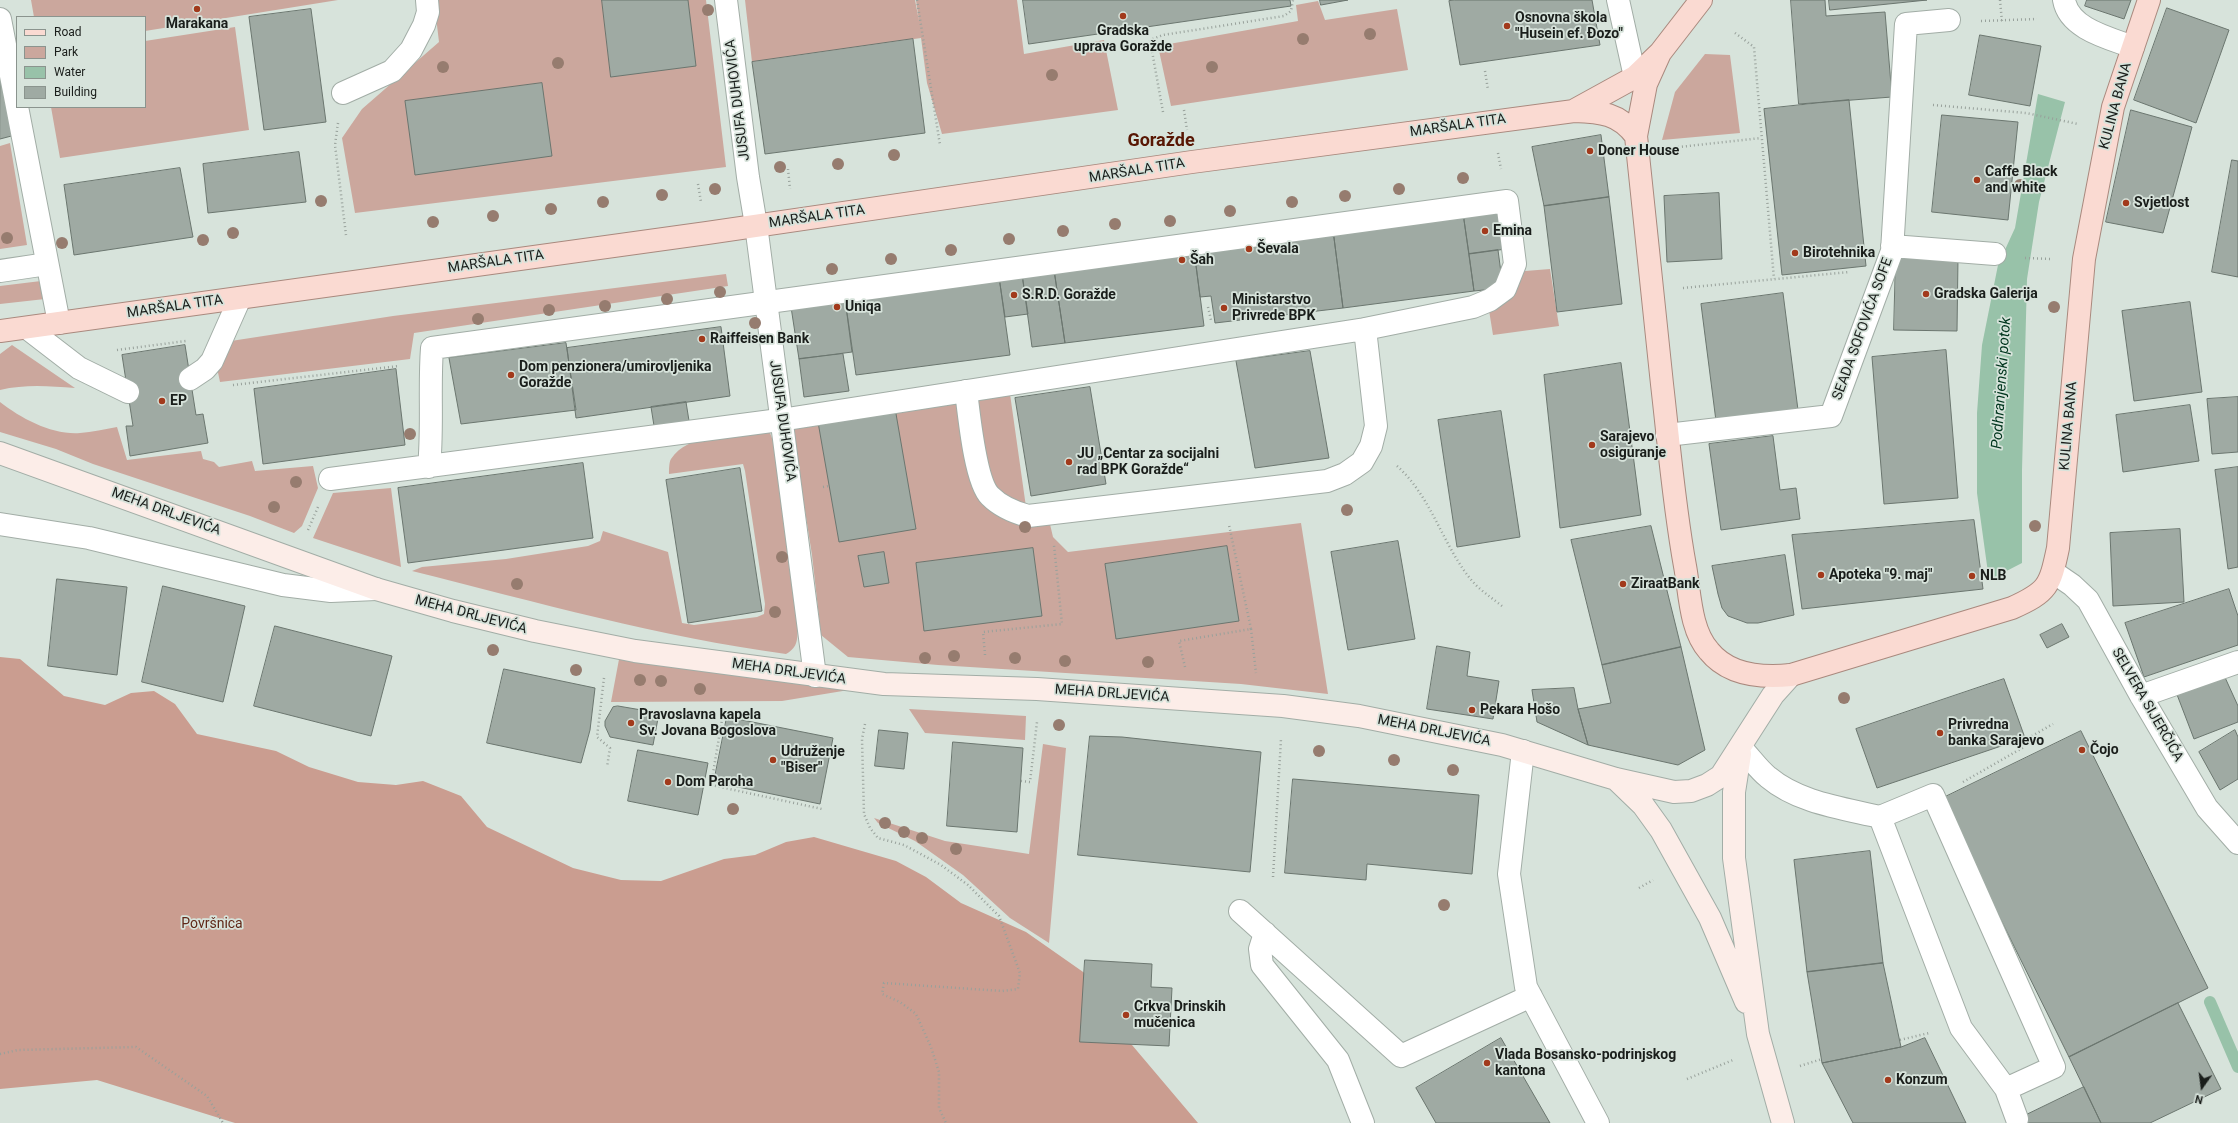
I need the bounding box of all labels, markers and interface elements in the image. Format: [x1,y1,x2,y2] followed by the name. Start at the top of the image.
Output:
[192,4,202,14] marker: Marakana
[1515,10,1623,42] place label: Osnovna škola "Husein ef. Đozo"
[1118,11,1128,21] marker: Gradska uprava Goražde
[16,16,146,108] legend
[166,16,228,32] place label: Marakana
[1502,21,1512,31] marker: Osnovna škola "Husein ef. Đozo"
[1074,23,1172,56] place label: Gradska uprava Goražde
[54,25,82,39] text: Road
[722,38,754,162] street label: JUSUFA DUHOVIĆA
[54,45,78,59] text: Park
[2096,61,2136,151] street label: KULINA BANA
[54,65,85,79] text: Water
[54,85,97,99] text: Building
[1409,111,1507,141] street label: MARŠALA TITA
[1127,130,1195,152] district label: Goražde
[1598,143,1679,159] place label: Doner House
[1585,146,1595,156] marker: Doner House
[1088,155,1186,187] street label: MARŠALA TITA
[1985,164,2057,196] place label: Caffe Black and white
[1972,175,1982,185] marker: Caffe Black and white
[2134,195,2189,211] place label: Svjetlost
[2121,198,2131,208] marker: Svjetlost
[768,202,866,232] street label: MARŠALA TITA
[1493,223,1532,239] place label: Emina
[1480,226,1490,236] marker: Emina
[1257,241,1299,257] place label: Ševala
[1244,244,1254,254] marker: Ševala
[1803,245,1875,261] place label: Birotehnika
[447,247,545,277] street label: MARŠALA TITA
[1790,248,1800,258] marker: Birotehnika
[1190,252,1214,268] place label: Šah
[1177,255,1187,265] marker: Šah
[1829,256,1897,402] street label: SEADA SOFOVIĆA SOFE
[1934,286,2038,302] place label: Gradska Galerija
[1022,287,1116,303] place label: S.R.D. Goražde
[1921,289,1931,299] marker: Gradska Galerija
[1009,290,1019,300] marker: S.R.D. Goražde
[126,292,224,322] street label: MARŠALA TITA
[1232,292,1315,324] place label: Ministarstvo Privrede BPK
[845,299,881,315] place label: Uniqa
[832,302,842,312] marker: Uniqa
[1219,303,1229,313] marker: Ministarstvo Privrede BPK
[1988,316,2016,450] water label: Podhranjenski potok
[710,331,809,347] place label: Raiffeisen Bank
[697,334,707,344] marker: Raiffeisen Bank
[519,359,712,392] place label: Dom penzionera/umirovljenika Goražde
[765,359,799,483] street label: JUSUFA DUHOVIĆA
[506,370,516,380] marker: Dom penzionera/umirovljenika Goražde
[2057,381,2081,471] street label: KULINA BANA
[170,393,187,409] place label: EP
[157,396,167,406] marker: EP
[1600,429,1666,462] place label: Sarajevo osiguranje
[1587,440,1597,450] marker: Sarajevo osiguranje
[1077,446,1219,478] place label: JU „Centar za socijalni rad BPK Goražde“
[1064,457,1074,467] marker: JU „Centar za socijalni rad BPK Goražde“
[109,484,223,540] street label: MEHA DRLJEVIĆA
[1829,567,1932,583] place label: Apoteka "9. maj"
[1980,568,2006,584] place label: NLB
[1816,570,1826,580] marker: Apoteka "9. maj"
[1967,571,1977,581] marker: NLB
[1631,576,1700,592] place label: ZiraatBank
[1618,579,1628,589] marker: ZiraatBank
[413,592,529,638] street label: MEHA DRLJEVIĆA
[2108,645,2186,765] street label: SELVERA SIJERČIĆA
[731,656,847,688] street label: MEHA DRLJEVIĆA
[1054,682,1170,706] street label: MEHA DRLJEVIĆA
[1480,702,1560,718] place label: Pekara Hošo
[1467,705,1477,715] marker: Pekara Hošo
[639,707,776,740] place label: Pravoslavna kapela Sv. Jovana Bogoslova
[1376,712,1492,750] street label: MEHA DRLJEVIĆA
[1948,717,2044,750] place label: Privredna banka Sarajevo
[626,718,636,728] marker: Pravoslavna kapela Sv. Jovana Bogoslova
[1935,728,1945,738] marker: Privredna banka Sarajevo
[2090,742,2119,758] place label: Čojo
[781,744,845,776] place label: Udruženje "Biser"
[2077,745,2087,755] marker: Čojo
[768,755,778,765] marker: Udruženje "Biser"
[676,774,753,790] place label: Dom Paroha
[663,777,673,787] marker: Dom Paroha
[181,916,243,932] park label: Površnica
[1134,999,1226,1032] place label: Crkva Drinskih mučenica
[1121,1010,1131,1020] marker: Crkva Drinskih mučenica
[1495,1047,1676,1080] place label: Vlada Bosansko-podrinjskog kantona
[1482,1058,1492,1068] marker: Vlada Bosansko-podrinjskog kantona
[2182,1067,2222,1107] north arrow
[1896,1072,1948,1088] place label: Konzum
[1883,1075,1893,1085] marker: Konzum
[2194,1092,2204,1106] text: N

